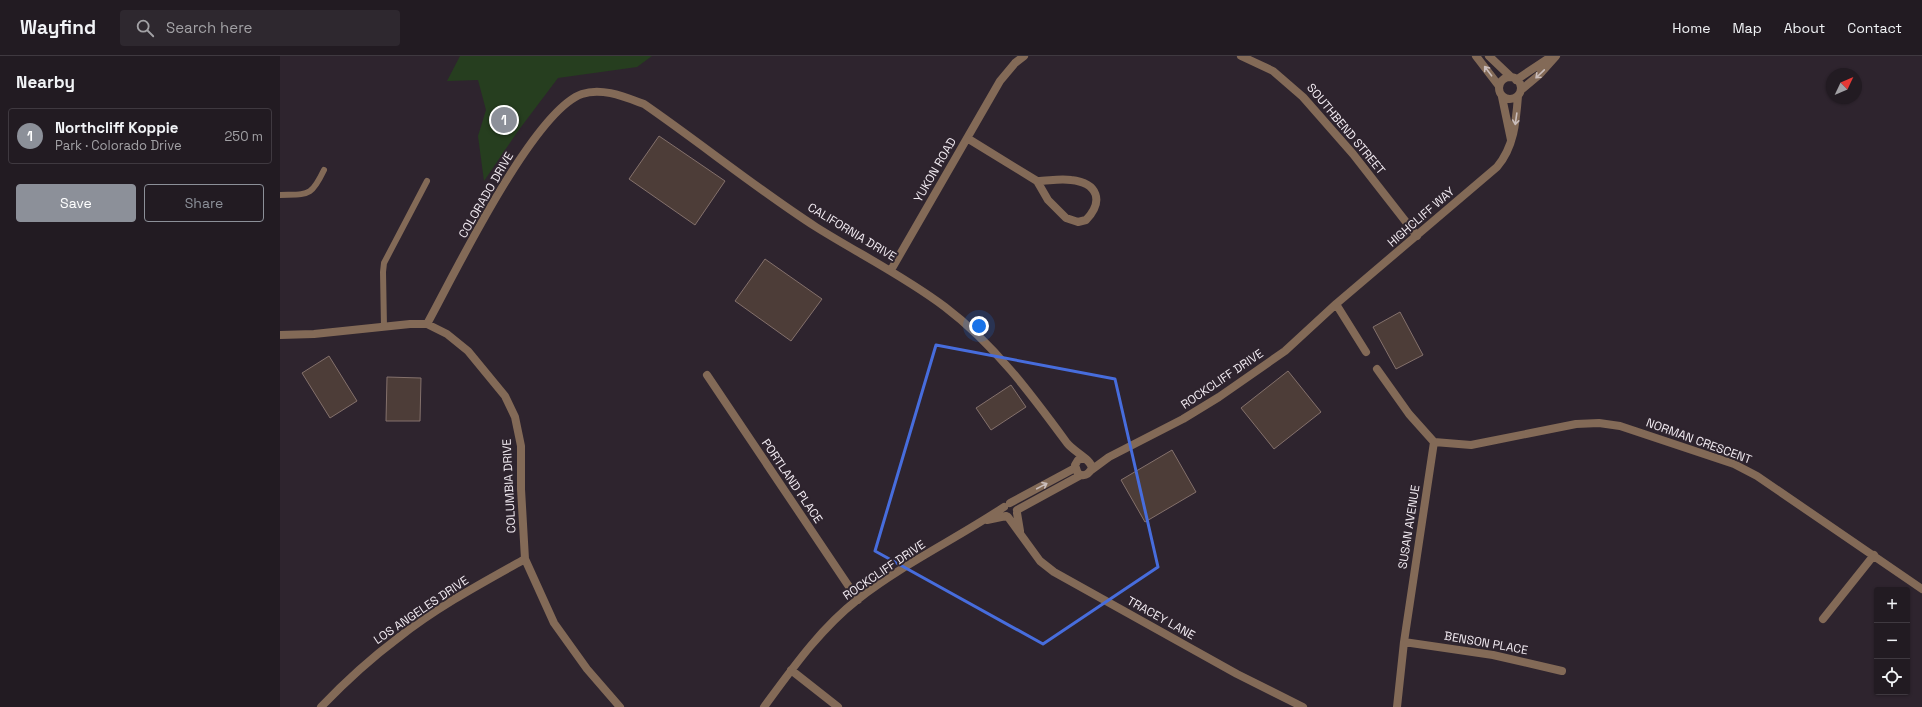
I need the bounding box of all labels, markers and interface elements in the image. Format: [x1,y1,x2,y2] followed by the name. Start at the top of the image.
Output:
[120,10,400,46] search box
[20,15,96,40] text: Wayfind
[134,17,156,39] icon: search
[166,18,252,37] text: Search here
[1672,19,1710,37] text: Home
[1732,19,1762,37] text: Map
[1784,19,1825,37] text: About
[1847,19,1902,37] text: Contact
[1484,65,1492,76] one-way arrow
[1826,68,1862,104] north arrow
[1535,70,1545,79] one-way arrow
[16,71,75,93] text: Nearby
[1303,80,1389,178] street label: SOUTHBEND STREET
[491,105,517,135] pin: 1
[1512,112,1520,125] one-way arrow
[55,118,178,137] text: Northcliff Koppie
[27,128,33,145] text: 1
[225,128,263,145] text: 250 m
[910,135,960,205] street label: YUKON ROAD
[55,137,182,154] text: Park · Colorado Drive
[455,149,517,241] street label: COLORADO DRIVE
[1384,183,1458,251] street label: HIGHCLIFF WAY
[16,184,136,222] button: Save
[144,184,264,222] button: Share
[805,199,899,265] street label: CALIFORNIA DRIVE
[969,316,989,336] your location
[1178,345,1267,413] street label: ROCKCLIFF DRIVE
[1644,414,1754,468] street label: NORMAN CRESCENT
[758,436,826,527] street label: PORTLAND PLACE
[499,438,519,534] street label: COLUMBIA DRIVE
[1036,481,1048,489] one-way arrow
[1394,484,1424,570] street label: SUSAN AVENUE
[840,536,929,604] street label: ROCKCLIFF DRIVE
[370,572,472,648] street label: LOS ANGELES DRIVE
[1874,587,1910,695] map controls
[1874,587,1910,623] button: +
[1124,593,1198,643] street label: TRACEY LANE
[1874,623,1910,659] button: −
[1443,628,1529,658] street label: BENSON PLACE
[1874,659,1910,695] button: locate

